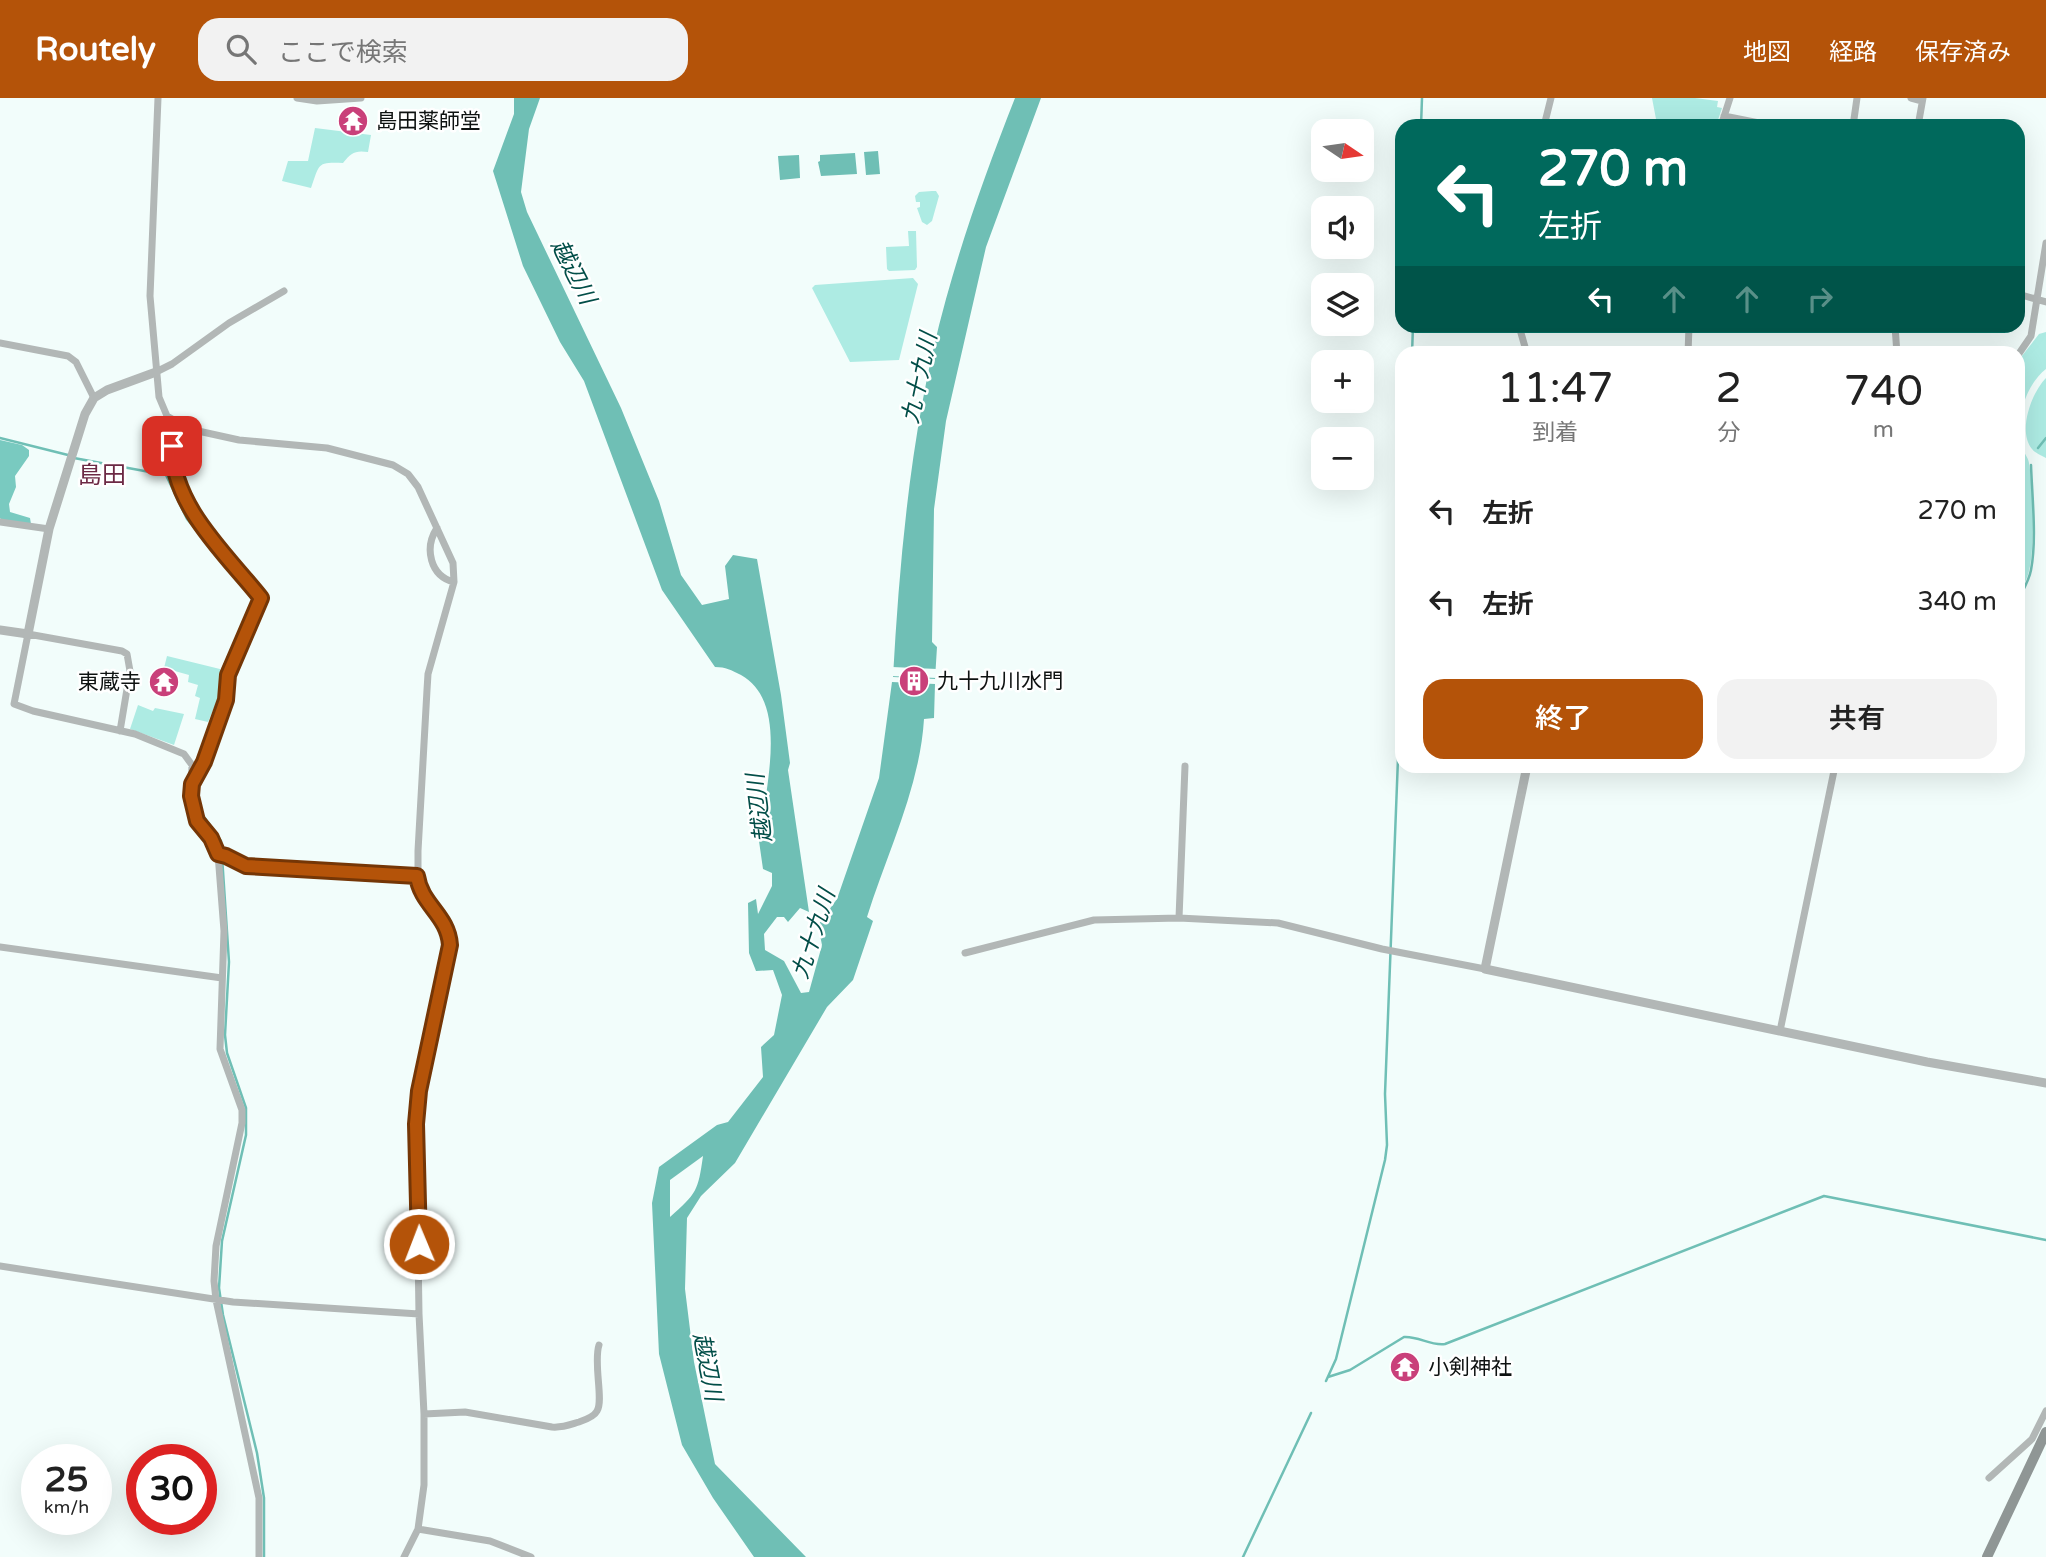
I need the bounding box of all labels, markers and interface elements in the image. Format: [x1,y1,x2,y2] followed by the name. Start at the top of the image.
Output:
[198,18,688,81] search box
[35,30,156,69] text: Routely
[222,30,260,68] icon: search
[278,37,408,68] text: ここで検索
[1743,38,1791,67] text: 地図
[1829,38,1877,67] text: 経路
[1915,38,2011,67] text: 保存済み
[336,104,370,138] temple icon: 島田薬師堂
[376,109,481,134] place label: 島田薬師堂
[1311,119,1374,182] north arrow
[1311,119,1374,490] map controls
[1538,140,1688,199] text: 270 m
[1423,147,1514,238] icon: left
[1311,196,1374,259] button: sound
[1538,208,1602,246] text: 左折
[545,235,602,312] water label: 越辺川
[1311,273,1374,336] button: layers
[1582,280,1620,318] icon: left
[1655,280,1693,318] icon: ahead
[1728,280,1766,318] icon: ahead
[1801,280,1839,318] icon: right
[897,327,944,426] water label: 九十九川
[1311,350,1374,413] button: +
[1497,363,1613,414] text: 11:47
[1715,363,1742,414] text: 2
[1844,366,1923,417] text: 740
[142,416,202,476] pin
[1873,416,1894,444] text: m
[1532,419,1578,447] text: 到着
[1717,419,1740,447] text: 分
[153,427,191,465] icon: arrive
[1311,427,1374,490] button: −
[78,461,126,490] district label: 島田
[1423,492,1461,530] icon: left
[1917,495,1997,526] text: 270 m
[1482,498,1534,529] text: 左折
[1423,583,1461,621] icon: left
[1917,586,1997,617] text: 340 m
[1482,589,1534,620] text: 左折
[897,664,931,698] building icon: 九十九川水門
[147,665,181,699] temple icon: 東蔵寺
[937,669,1063,694] place label: 九十九川水門
[78,670,141,695] place label: 東蔵寺
[1423,679,1703,759] button: 終了
[1717,679,1997,759] button: 共有
[742,769,778,844] water label: 越辺川
[786,883,842,982] water label: 九十九川
[382,1207,456,1281] position arrow
[687,1330,728,1406] water label: 越辺川
[1388,1350,1422,1384] temple icon: 小剣神社
[1428,1355,1512,1380] place label: 小剣神社
[126,1444,217,1535] speed limit sign: 30
[45,1459,88,1501] text: 25
[44,1496,89,1518] text: km/h

